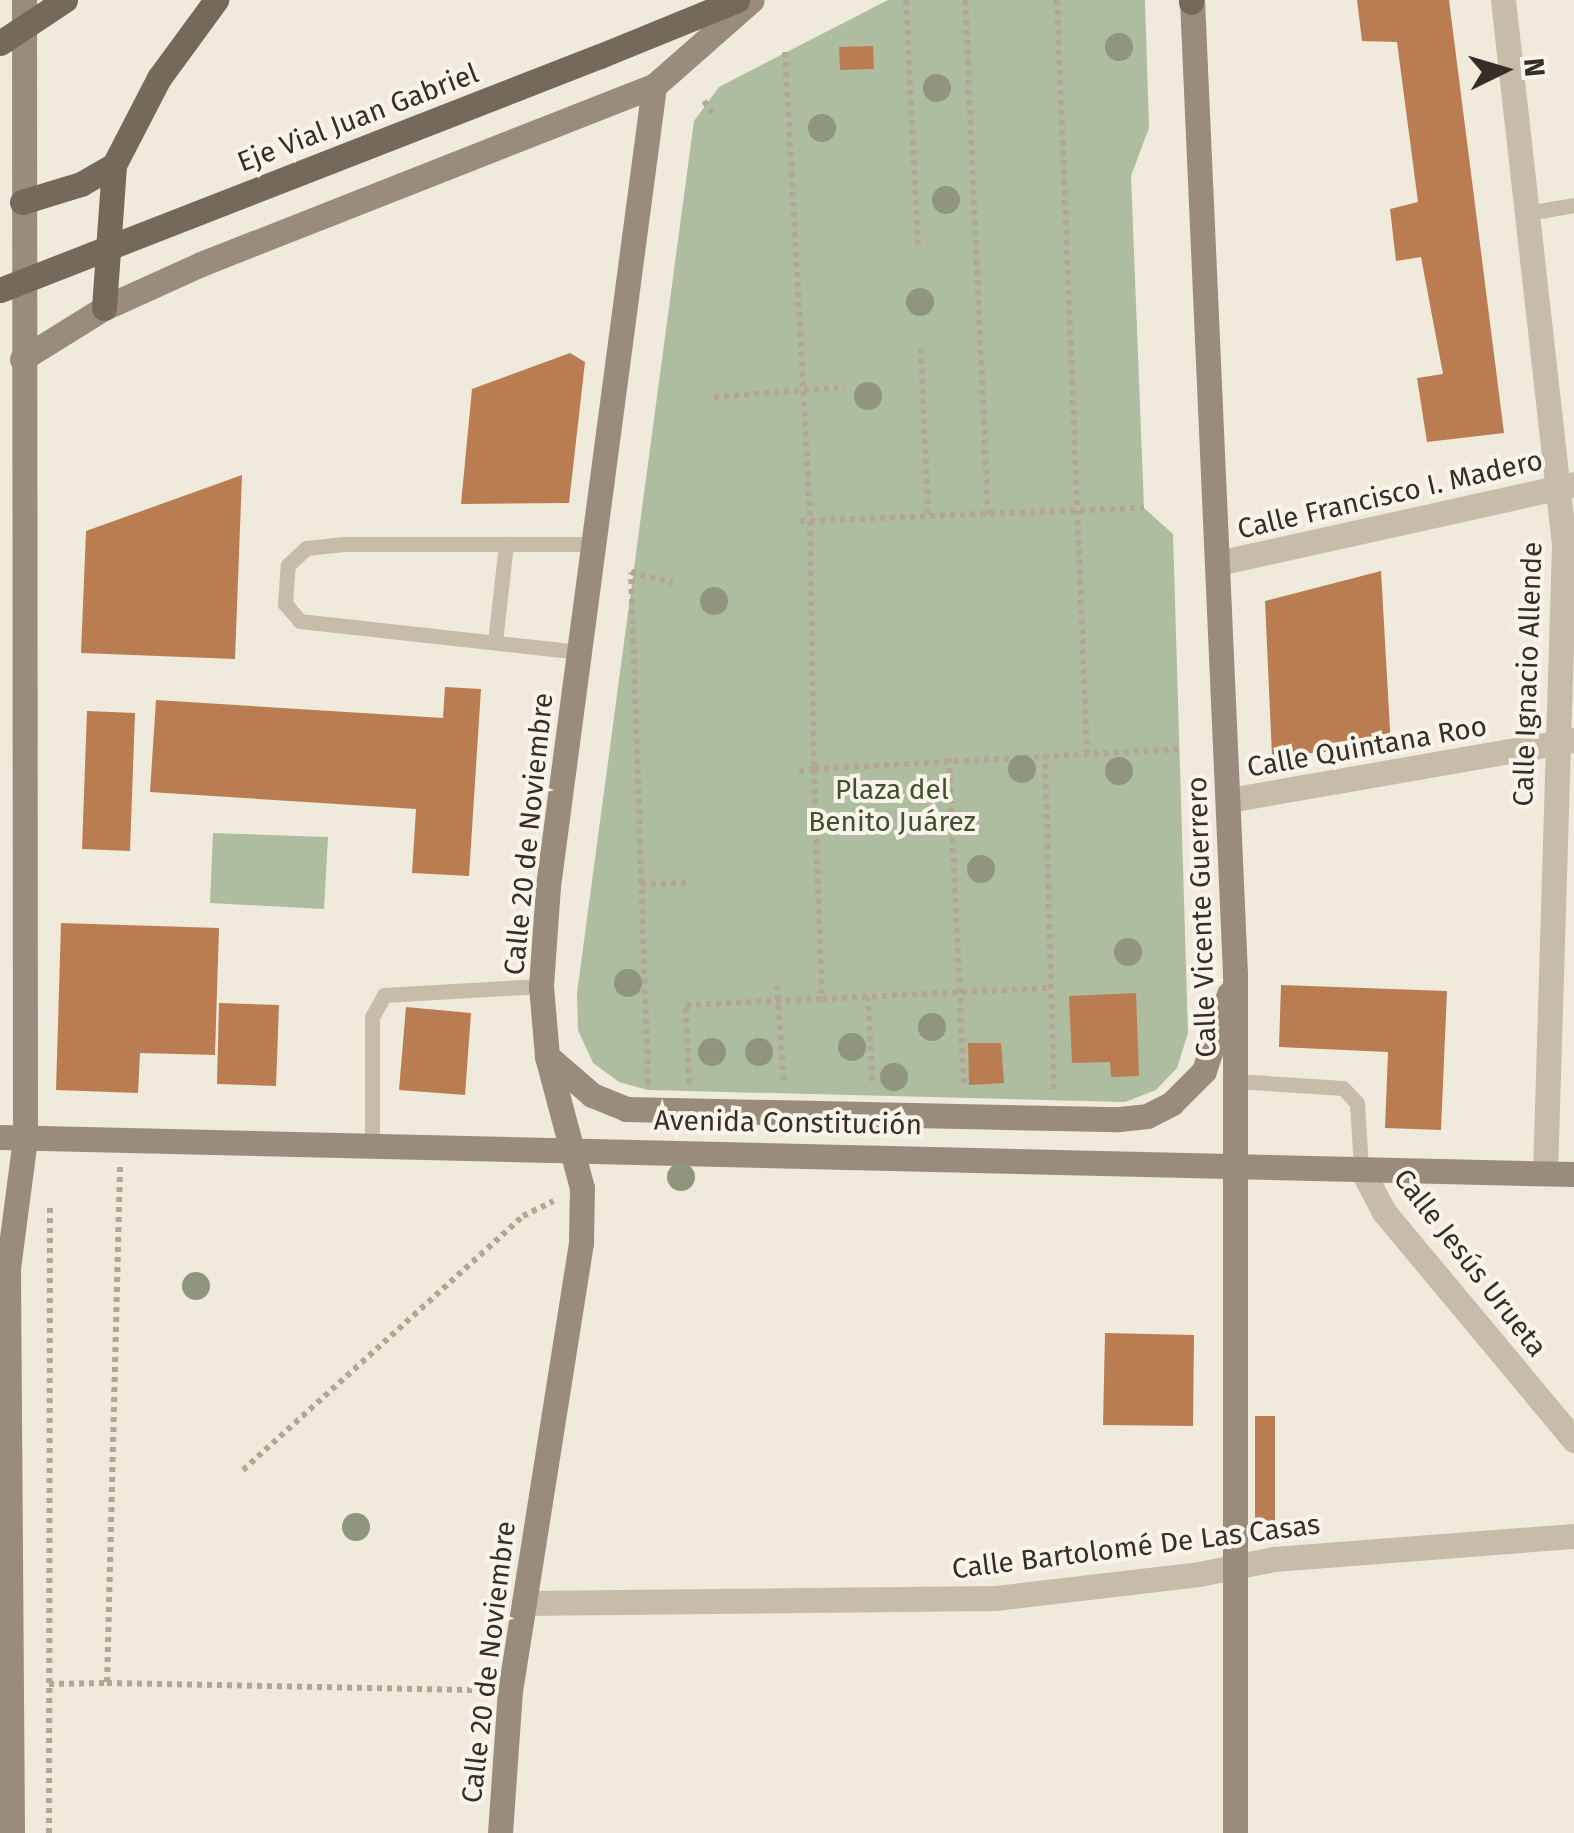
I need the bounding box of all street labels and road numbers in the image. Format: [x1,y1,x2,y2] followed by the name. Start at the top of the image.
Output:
[233,57,483,179] street label: Eje Vial Juan Gabriel
[1234,444,1546,546] street label: Calle Francisco I. Madero
[1507,541,1549,807] street label: Calle Ignacio Allende
[497,691,561,977] street label: Calle 20 de Noviembre
[1245,709,1489,785] street label: Calle Quintana Roo
[1180,776,1224,1058] street label: Calle Vicente Guerrero
[654,1104,922,1142] street label: Avenida Constitución
[1386,1162,1554,1364] street label: Calle Jesús Urueta
[950,1508,1322,1586] street label: Calle Bartolomé De Las Casas
[455,1519,523,1805] street label: Calle 20 de Noviembre

